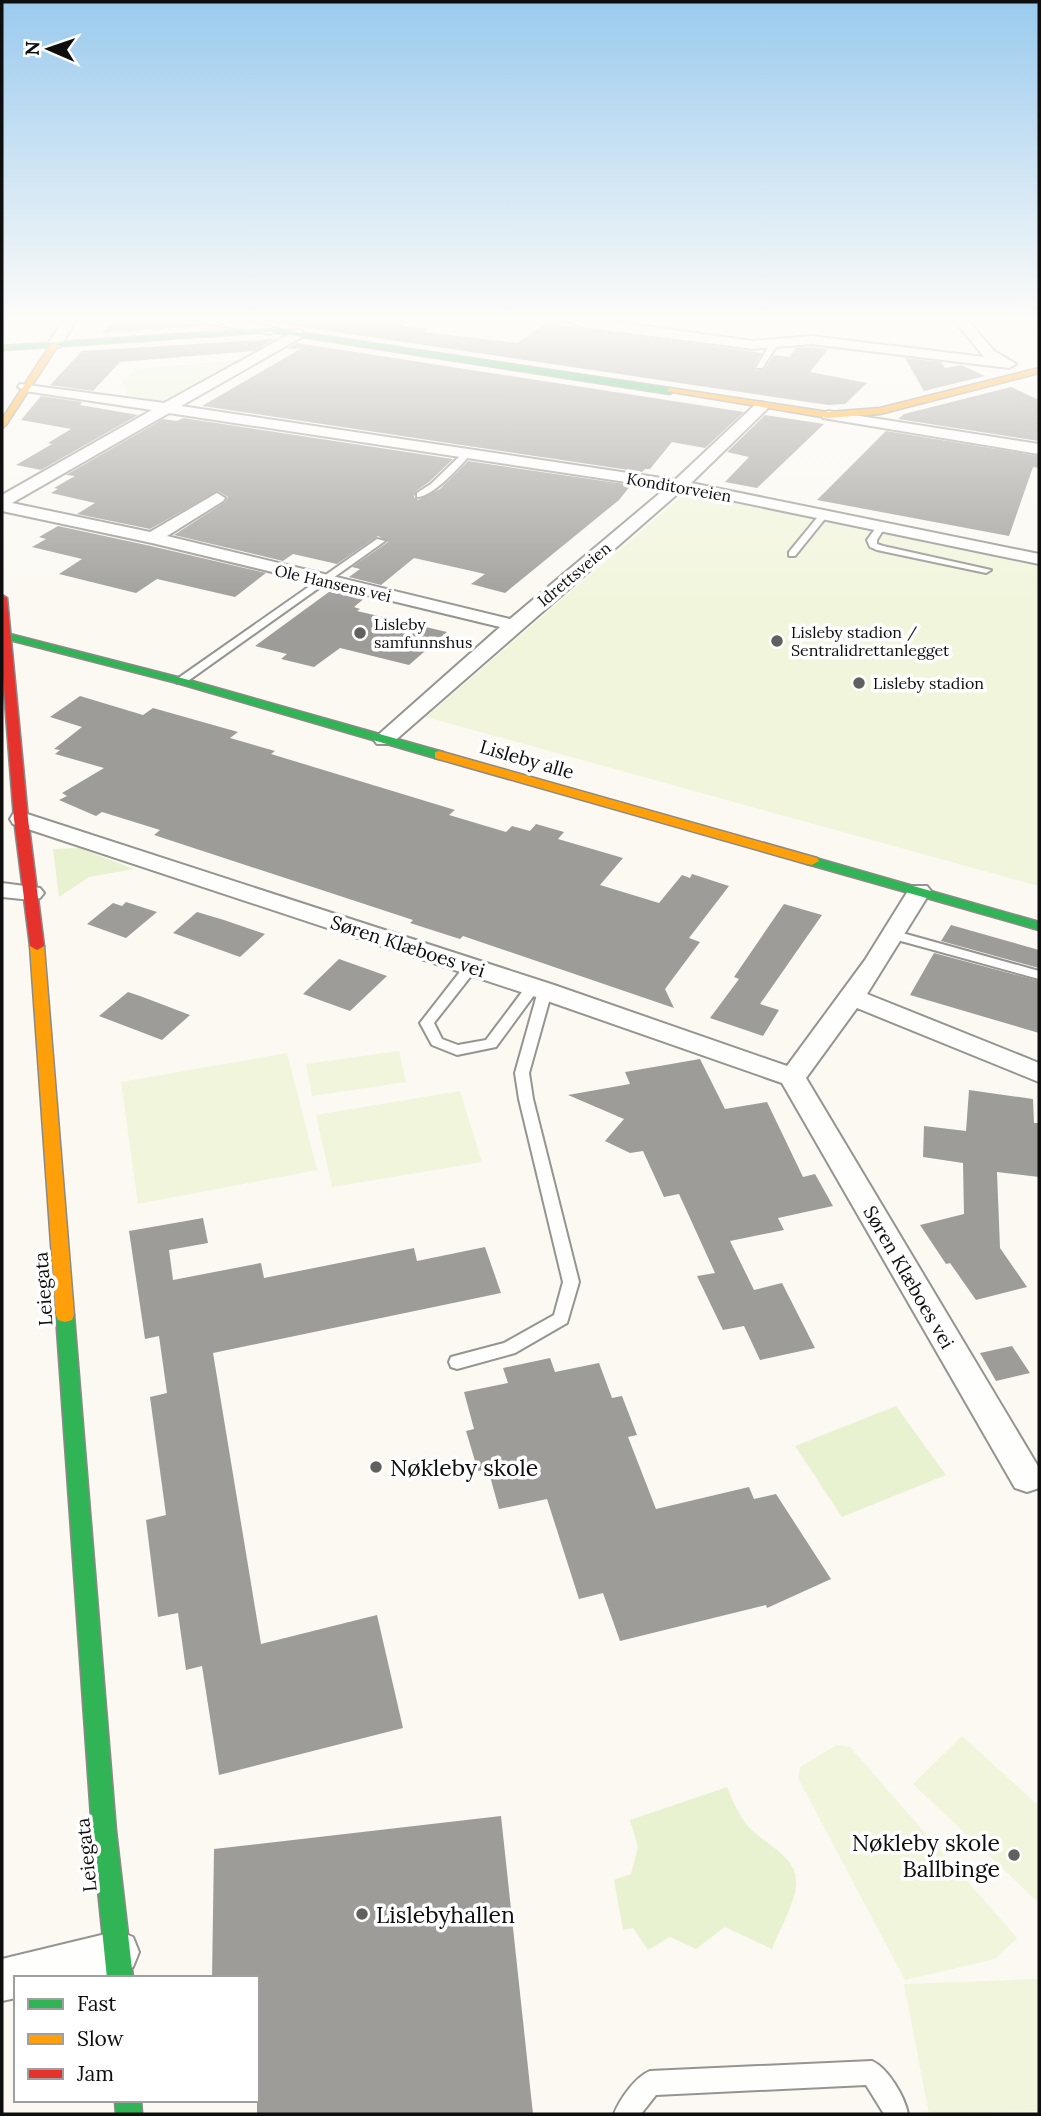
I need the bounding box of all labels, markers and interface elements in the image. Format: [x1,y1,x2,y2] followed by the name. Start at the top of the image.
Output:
[14,14,84,84] north arrow
[20,40,44,56] text: N
[625,468,733,506] street label: Konditorveien
[533,537,615,610] street label: Idrettsveien
[273,560,393,606] street label: Ole Hansens vei
[374,614,472,652] place label: Lisleby samfunnshus
[791,622,950,660] place label: Lisleby stadion / Sentralidrettanlegget
[352,625,368,641] marker: Lisleby samfunnshus
[769,633,785,649] marker: Lisleby stadion / Sentralidrettanlegget
[873,673,984,693] place label: Lisleby stadion
[851,675,867,691] marker: Lisleby stadion
[477,734,577,784] street label: Lisleby alle
[328,910,488,982] street label: Søren Klæboes vei
[858,1201,960,1353] street label: Søren Klæboes vei
[28,1251,58,1327] street label: Leiegata
[390,1453,538,1482] place label: Nøkleby skole
[368,1459,384,1475] marker: Nøkleby skole
[70,1817,102,1893] street label: Leiegata
[852,1828,1000,1883] place label: Nøkleby skole Ballbinge
[1006,1847,1022,1863] marker: Nøkleby skole Ballbinge
[376,1900,515,1929] place label: Lislebyhallen
[354,1906,370,1922] marker: Lislebyhallen
[14,1976,259,2102] legend
[77,1990,117,2017] text: Fast
[77,2025,124,2052] text: Slow
[76,2060,114,2087] text: Jam

